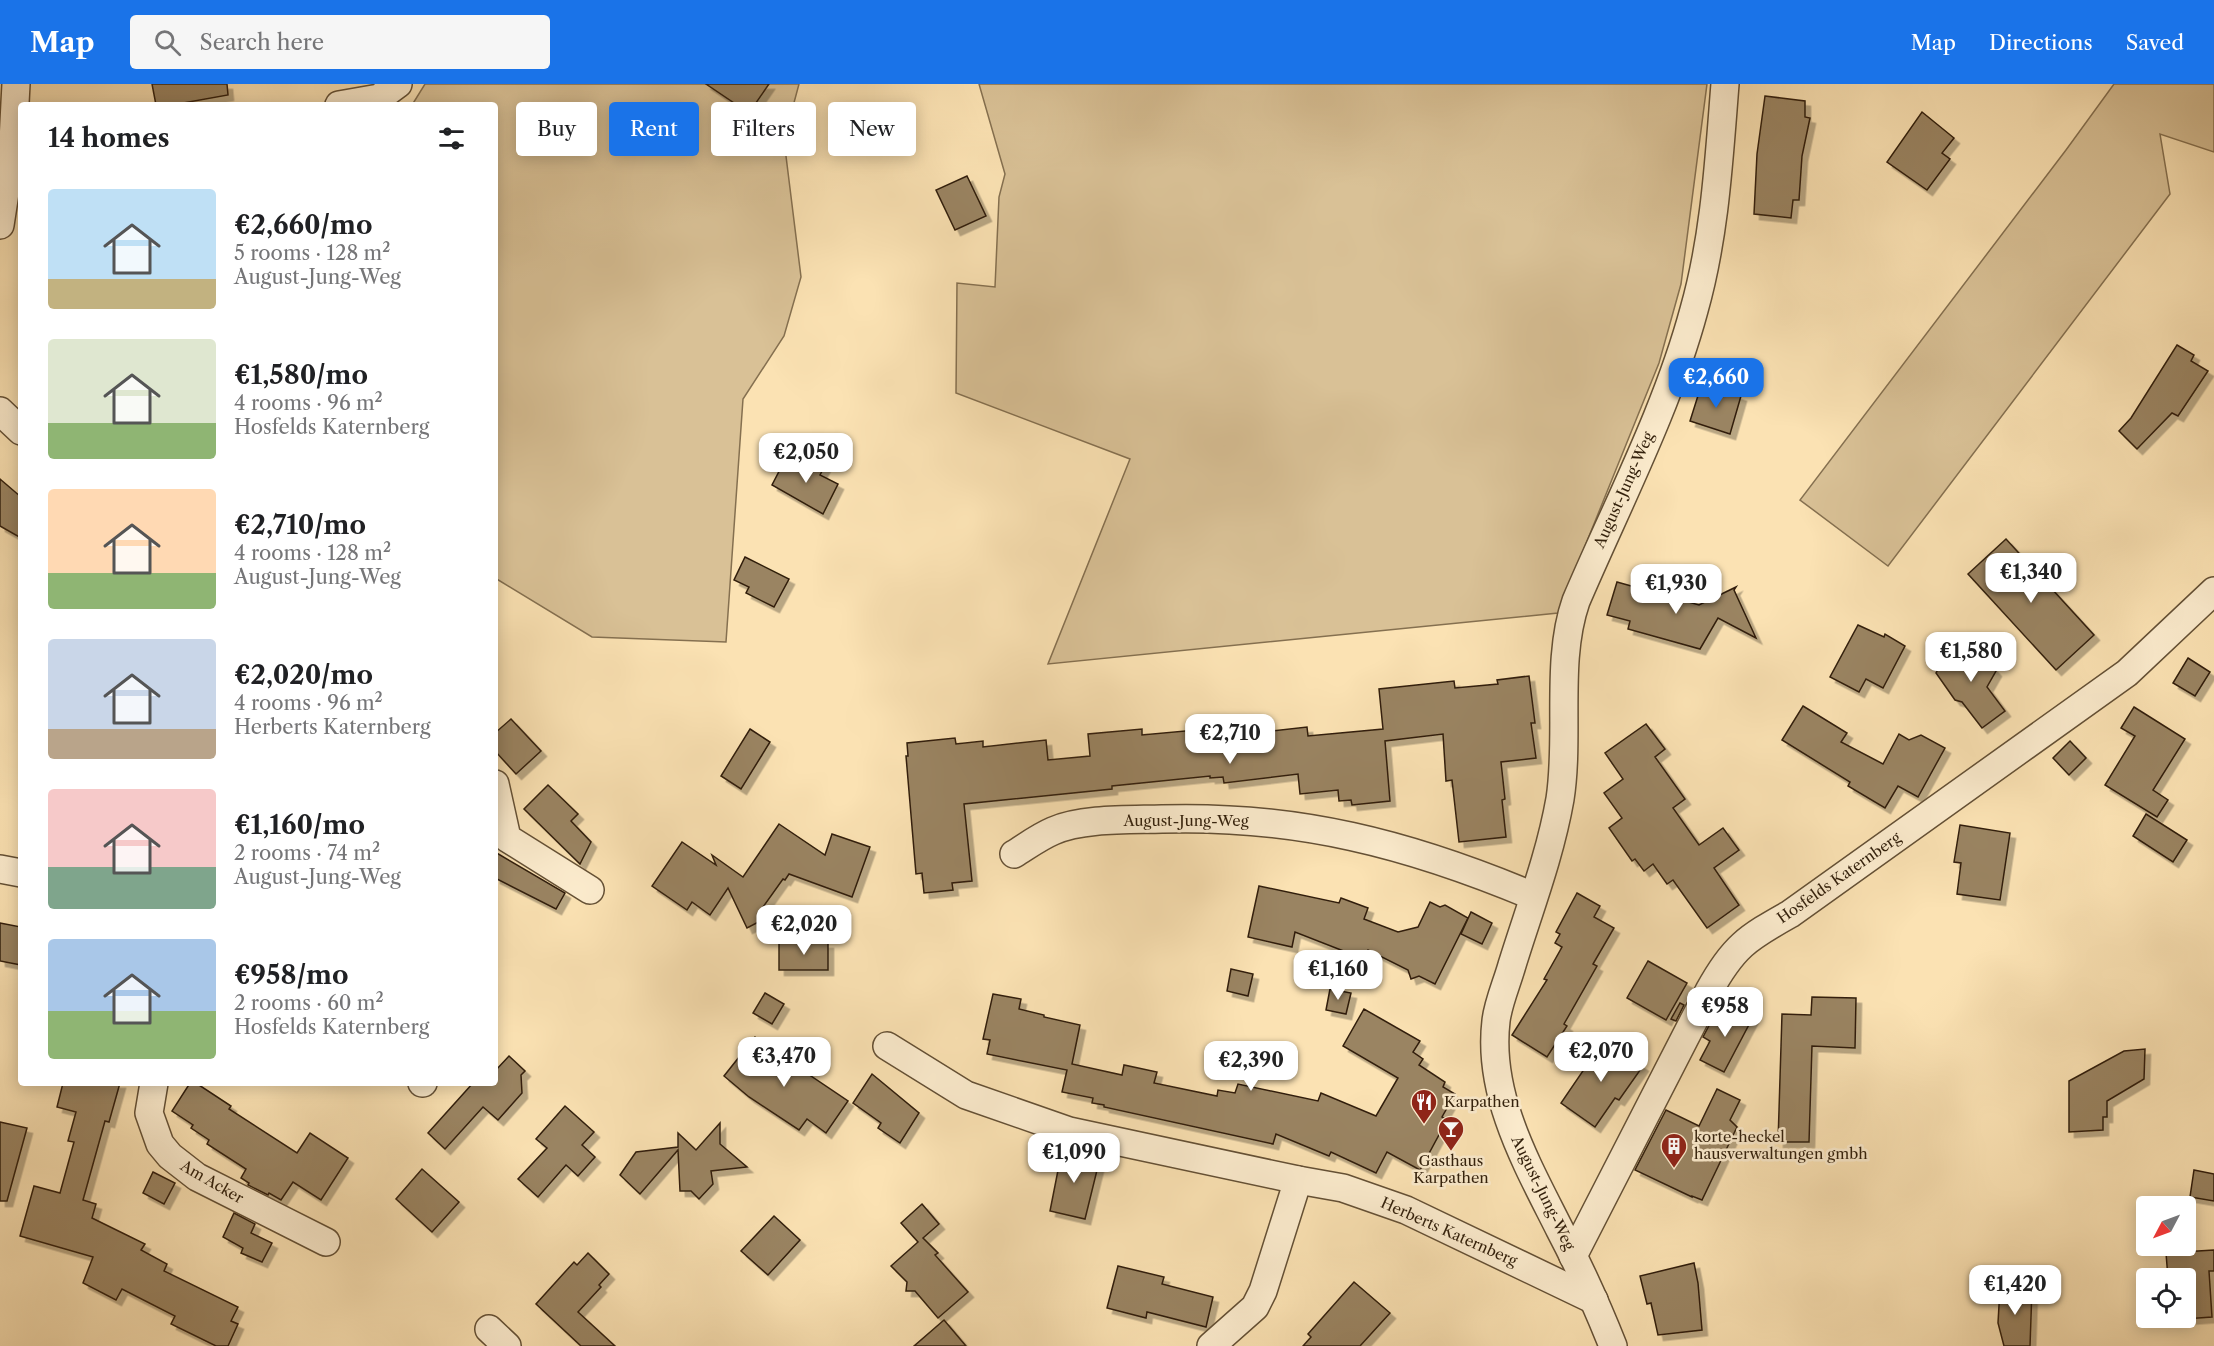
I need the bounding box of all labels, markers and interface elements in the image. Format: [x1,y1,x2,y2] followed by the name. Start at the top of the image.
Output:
[130,15,550,69] search box
[30,25,94,59] text: Map
[151,26,184,59] icon: search
[199,29,324,56] text: Search here
[1911,30,1956,55] text: Map
[1989,30,2093,55] text: Directions
[2126,30,2184,55] text: Saved
[516,102,597,156] chip: Buy
[609,102,699,156] chip: Rent
[711,102,816,156] chip: Filters
[828,102,916,156] chip: New
[48,122,170,154] text: 14 homes
[435,122,468,155] icon: filters
[234,209,372,241] text: €2,660/mo
[96,213,168,285] icon: home
[234,241,390,265] text: 5 rooms · 128 m²
[234,265,401,289] text: August-Jung-Weg
[1667,358,1765,409] pin: €2,660
[234,359,368,391] text: €1,580/mo
[96,363,168,435] icon: home
[1683,365,1749,389] text: €2,660
[234,391,383,415] text: 4 rooms · 96 m²
[234,415,429,439] text: Hosfelds Katernberg
[1589,429,1658,552] street label: August-Jung-Weg
[757,433,855,484] pin: €2,050
[773,440,839,464] text: €2,050
[234,509,366,541] text: €2,710/mo
[96,513,168,585] icon: home
[234,541,391,565] text: 4 rooms · 128 m²
[1982,553,2080,604] pin: €1,340
[1999,560,2063,584] text: €1,340
[1627,564,1725,615] pin: €1,930
[234,565,401,589] text: August-Jung-Weg
[1645,571,1707,595] text: €1,930
[1922,632,2020,683] pin: €1,580
[1939,639,2003,663] text: €1,580
[234,659,373,691] text: €2,020/mo
[96,663,168,735] icon: home
[234,691,383,715] text: 4 rooms · 96 m²
[1181,714,1279,765] pin: €2,710
[234,715,431,739] text: Herberts Katernberg
[1199,721,1261,745] text: €2,710
[234,809,365,841] text: €1,160/mo
[1122,811,1249,830] street label: August-Jung-Weg
[96,813,168,885] icon: home
[1773,828,1904,927] street label: Hosfelds Katernberg
[234,841,380,865] text: 2 rooms · 74 m²
[234,865,401,889] text: August-Jung-Weg
[755,905,853,956] pin: €2,020
[770,912,838,936] text: €2,020
[1289,950,1387,1001] pin: €1,160
[1308,957,1368,981] text: €1,160
[234,959,349,991] text: €958/mo
[96,963,168,1035] icon: home
[1689,987,1761,1038] pin: €958
[234,991,384,1015] text: 2 rooms · 60 m²
[1701,994,1749,1018] text: €958
[234,1015,429,1039] text: Hosfelds Katernberg
[1552,1032,1650,1083] pin: €2,070
[735,1037,833,1088] pin: €3,470
[1568,1039,1634,1063] text: €2,070
[1202,1041,1300,1092] pin: €2,390
[752,1044,816,1068] text: €3,470
[1218,1048,1284,1072] text: €2,390
[1409,1087,1439,1125] restaurant icon: Karpathen
[1444,1092,1520,1111] place label: Karpathen
[1436,1114,1466,1152] bar icon: Gasthaus Karpathen
[1694,1127,1868,1163] place label: korte-heckel hausverwaltungen gmbh
[1507,1131,1579,1253] street label: August-Jung-Weg
[1659,1131,1689,1169] building icon: korte-heckel hausverwaltungen gmbh
[1025,1133,1123,1184] pin: €1,090
[1042,1140,1106,1164] text: €1,090
[1413,1151,1489,1187] place label: Gasthaus Karpathen
[176,1155,248,1208] street label: Am Acker
[1378,1193,1520,1270] street label: Herberts Katernberg
[2136,1196,2196,1256] north arrow
[2136,1196,2196,1328] map controls
[1966,1265,2064,1316] pin: €1,420
[2136,1268,2196,1328] button: locate
[1983,1272,2047,1296] text: €1,420

